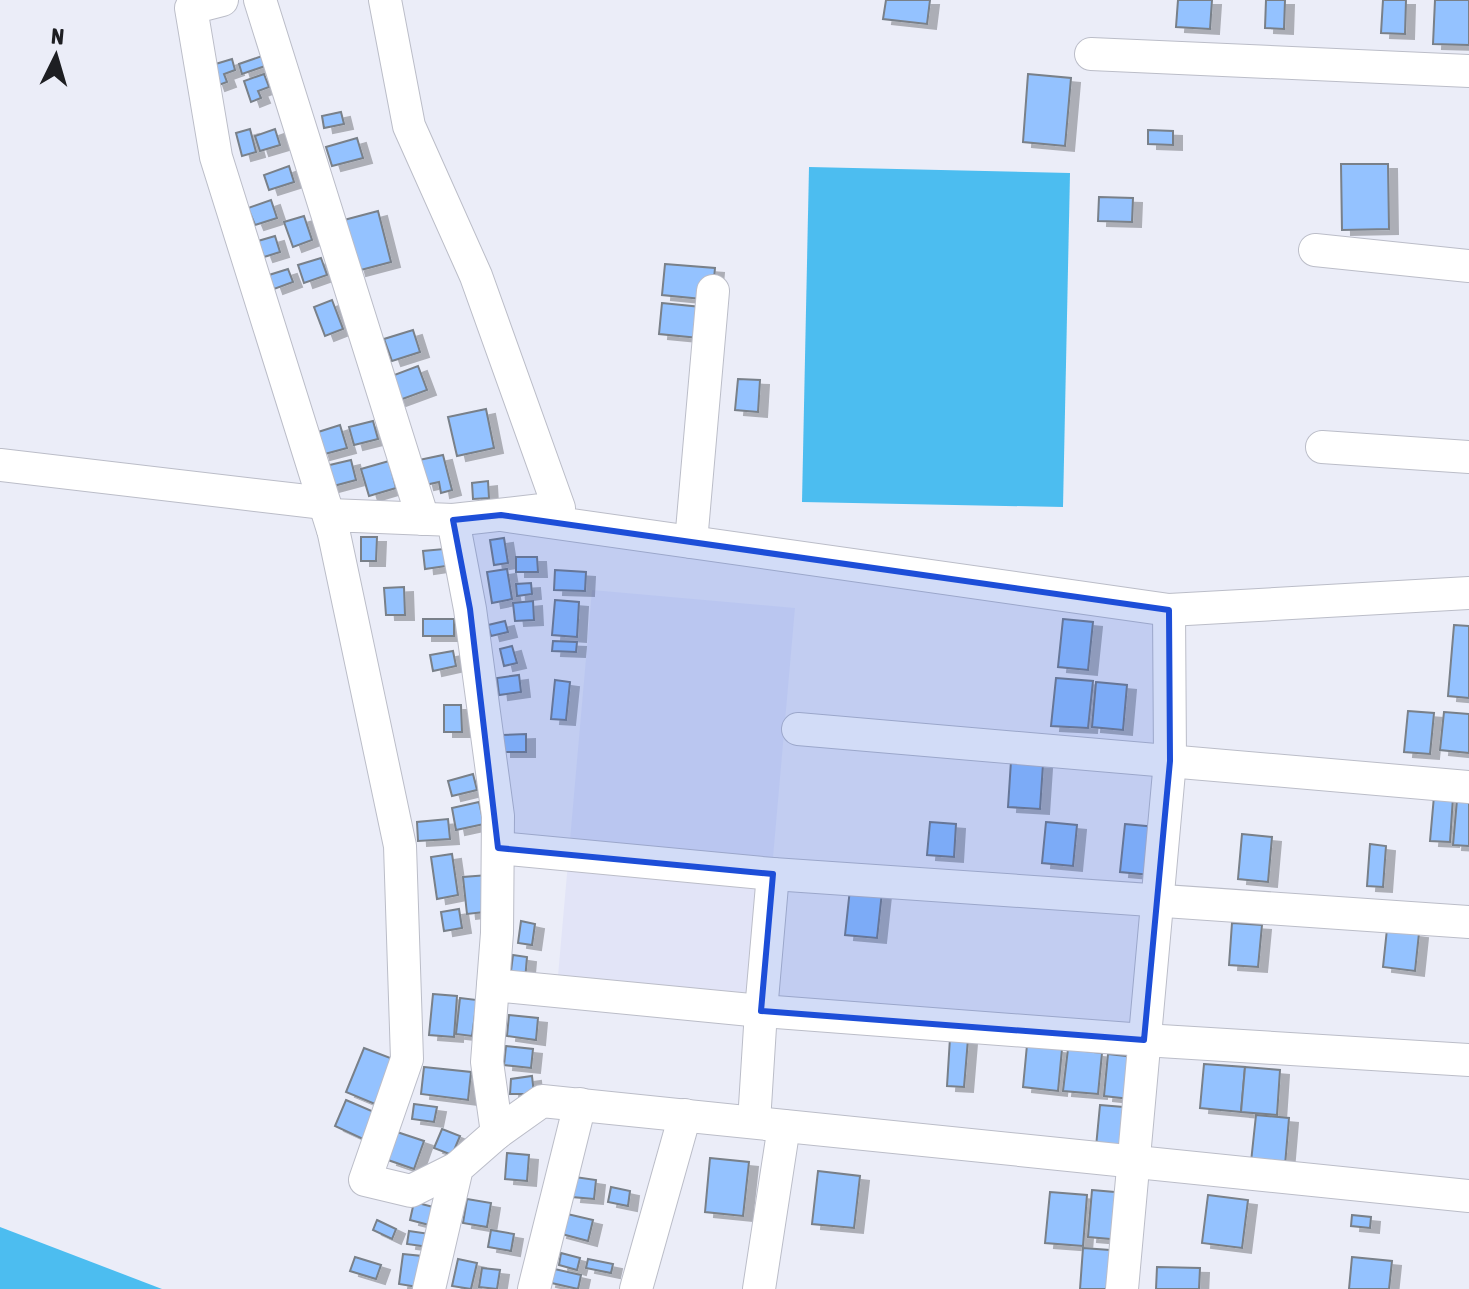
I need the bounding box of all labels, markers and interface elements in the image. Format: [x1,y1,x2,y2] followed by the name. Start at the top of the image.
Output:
[16,16,96,96] north arrow
[50,23,65,50] text: N

